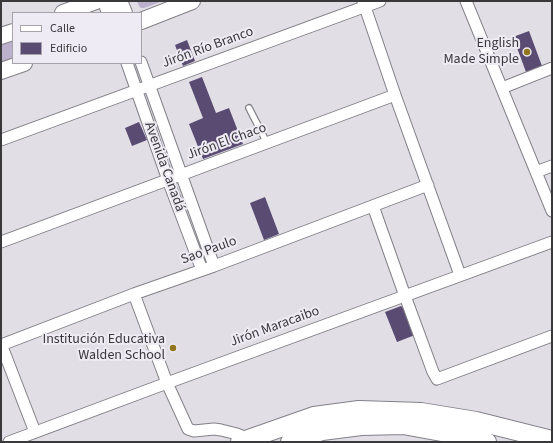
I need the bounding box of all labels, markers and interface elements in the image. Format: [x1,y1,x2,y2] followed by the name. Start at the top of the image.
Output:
[12,12,142,64] legend
[50,20,75,37] text: Calle
[160,24,256,72] street label: Jirón Río Branco
[443,36,519,68] place label: English Made Simple
[50,40,87,57] text: Edificio
[522,47,532,57] marker: English Made Simple
[140,120,188,214] street label: Avenida Canadá
[185,120,269,164] street label: Jirón El Chaco
[179,233,239,269] street label: Sao Paulo
[228,303,322,351] street label: Jirón Maracaibo
[42,332,165,364] place label: Institución Educativa Walden School
[168,343,178,353] marker: Institución Educativa Walden School

